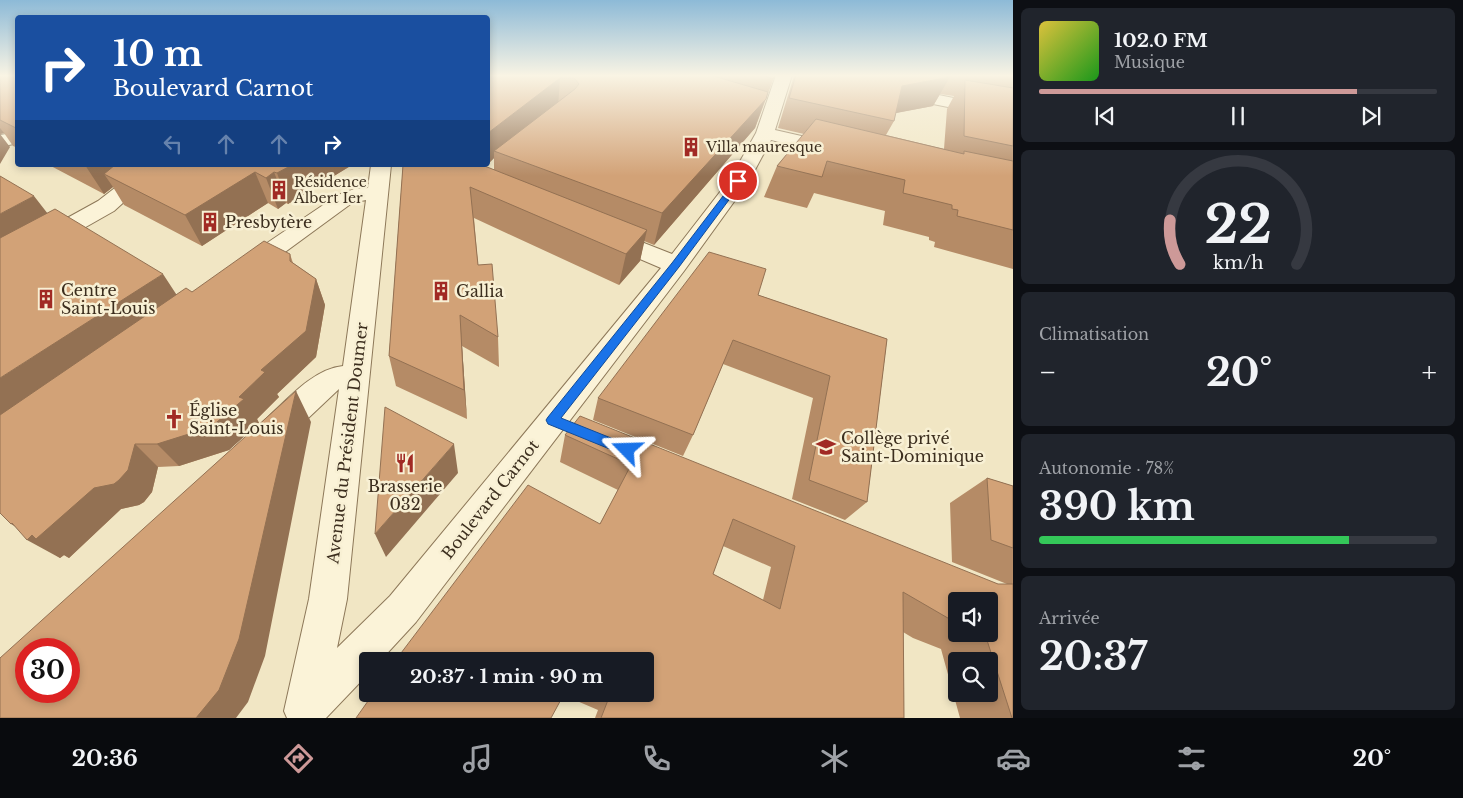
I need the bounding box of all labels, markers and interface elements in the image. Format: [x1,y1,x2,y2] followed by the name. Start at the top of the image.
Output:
[1114,29,1208,52] text: 102.0 FM
[113,32,203,75] text: 10 m
[30,35,95,100] icon: right
[1114,52,1185,72] text: Musique
[113,75,314,102] text: Boulevard Carnot
[1091,102,1119,130] icon: previous
[1224,102,1252,130] icon: pause
[1357,102,1385,130] icon: next
[159,130,187,158] icon: left
[212,130,240,158] icon: ahead
[265,130,293,158] icon: ahead
[318,130,346,158] icon: right
[680,136,702,158] building icon: Villa mauresque
[705,138,822,156] place label: Villa mauresque
[717,160,759,202] pin
[724,167,752,195] icon: arrive
[293,173,367,207] place label: Résidence Albert Ier
[268,179,290,201] building icon: Résidence Albert Ier
[1204,193,1272,257] text: 22
[199,211,221,233] building icon: Presbytère
[225,212,312,232] place label: Presbytère
[1213,252,1263,274] text: km/h
[61,280,155,318] place label: Centre Saint-Louis
[430,280,452,302] building icon: Gallia
[456,281,504,301] place label: Gallia
[35,288,57,310] building icon: Centre Saint-Louis
[322,321,372,566] street label: Avenue du Président Doumer
[1039,324,1149,344] text: Climatisation
[1206,349,1272,396] text: 20°
[1039,355,1057,390] text: −
[1422,355,1437,390] text: +
[189,400,283,438] place label: Église Saint-Louis
[163,408,185,430] church icon: Église Saint-Louis
[600,423,652,475] position arrow
[841,428,984,466] place label: Collège privé Saint-Dominique
[437,435,543,563] street label: Boulevard Carnot
[815,436,837,458] school or university icon: Collège privé Saint-Dominique
[394,452,416,474] restaurant icon: Brasserie 032
[1039,458,1174,478] text: Autonomie · 78%
[368,476,442,514] place label: Brasserie 032
[1039,483,1195,530] text: 390 km
[948,592,998,702] map controls
[948,592,998,642] button: sound
[1039,608,1100,628] text: Arrivée
[1039,633,1147,680] text: 20:37
[15,638,80,703] speed limit sign: 30
[948,652,998,702] button: search
[410,665,603,688] text: 20:37 · 1 min · 90 m
[281,741,316,776] icon: directions
[460,741,495,776] icon: music
[639,741,674,776] icon: phone
[817,741,852,776] icon: climate
[996,741,1031,776] icon: car
[1174,741,1209,776] icon: filters
[72,745,138,772] text: 20:36
[1353,745,1391,772] text: 20°

